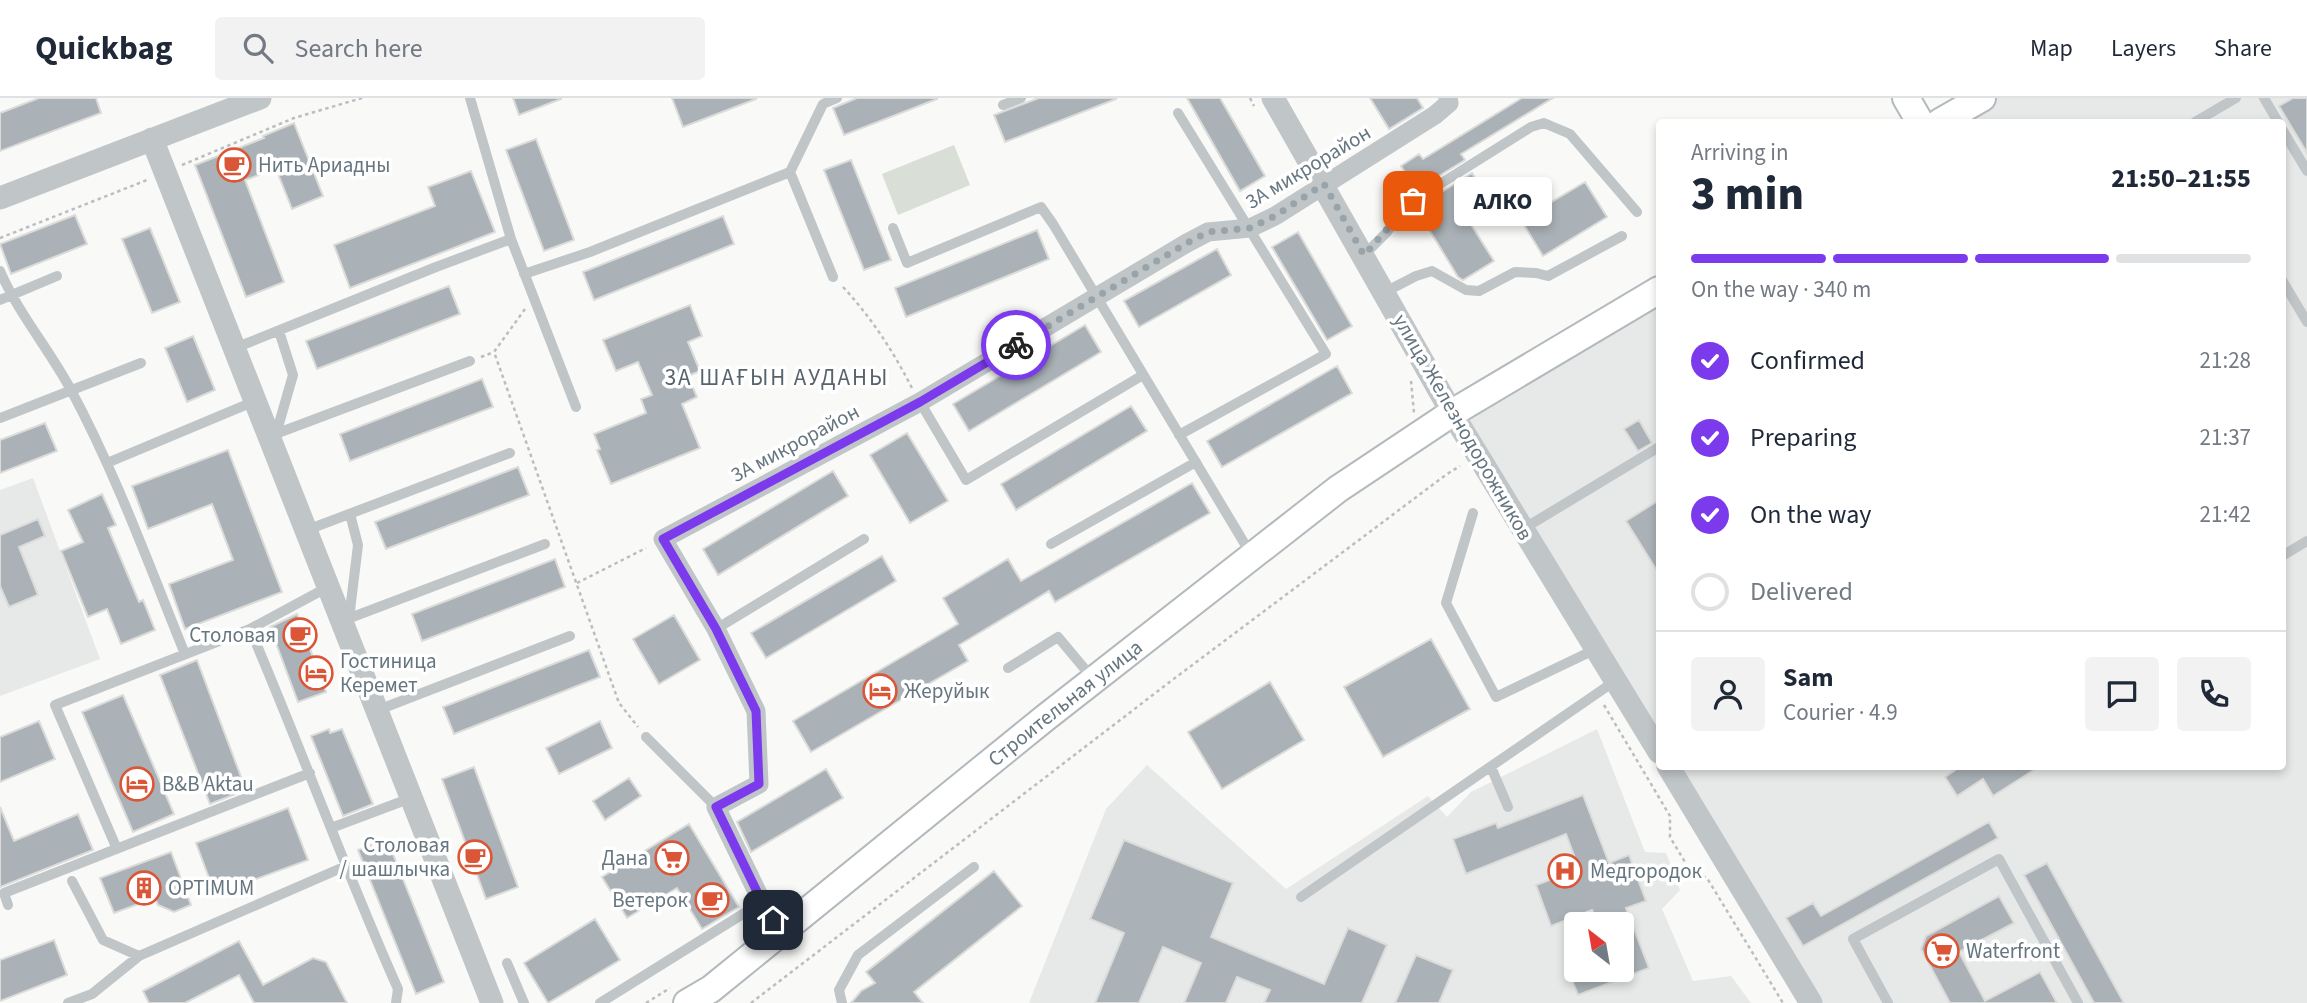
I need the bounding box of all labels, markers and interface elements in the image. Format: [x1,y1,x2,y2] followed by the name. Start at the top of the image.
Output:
[215,17,705,80] search box
[35,25,173,72] text: Quickbag
[239,29,277,67] icon: search
[295,30,423,67] text: Search here
[2030,31,2073,66] text: Map
[2111,31,2176,66] text: Layers
[2214,31,2272,66] text: Share
[1240,118,1376,216] street label: 3А микрорайон
[1691,136,1789,169] text: Arriving in
[215,146,253,184] cafe icon: Нить Ариадны
[258,150,390,180] place label: Нить Ариадны
[2111,160,2251,197] text: 21:50–21:55
[1691,162,1804,227] text: 3 min
[1383,171,1443,231] pin
[1455,176,1553,226] callout: АЛКО
[1394,182,1432,220] icon: bag
[1474,185,1532,218] text: АЛКО
[1691,273,1871,306] text: On the way · 340 m
[1386,308,1540,546] street label: улица Железнодорожников
[981,310,1051,380] courier
[997,326,1035,364] icon: bike
[1691,342,1729,380] icon: check
[1750,342,1865,379] text: Confirmed
[2200,344,2251,377] text: 21:28
[665,361,889,394] district label: 3А ШАҒЫН АУДАНЫ
[725,397,865,489] street label: 3А микрорайон
[1691,419,1729,457] icon: check
[1750,419,1856,456] text: Preparing
[2200,421,2251,454] text: 21:37
[1691,496,1729,534] icon: check
[1750,496,1871,533] text: On the way
[2200,498,2251,531] text: 21:42
[1750,573,1853,610] text: Delivered
[281,616,319,654] cafe icon: Столовая
[189,620,276,650] place label: Столовая
[981,632,1149,774] street label: Строительная улица
[340,646,437,700] place label: Гостиница Керемет
[297,654,335,692] hotel icon: Гостиница Керемет
[1691,657,1765,731] button: person
[2085,657,2159,731] button: chat
[2177,657,2251,731] button: phone
[1783,659,1833,696] text: Sam
[861,672,899,710] hotel icon: Жеруйык
[904,676,990,706] place label: Жеруйык
[1783,696,1898,729] text: Courier · 4.9
[118,765,156,803] hotel icon: B&B Aktau
[162,769,254,799] place label: B&B Aktau
[340,830,450,884] place label: Столовая / шашлычка
[456,838,494,876] cafe icon: Столовая / шашлычка
[653,839,691,877] supermarket icon: Дана
[601,843,648,873] place label: Дана
[1546,852,1584,890] hospital icon: Медгородок
[1590,856,1703,886] place label: Медгородок
[125,869,163,907] building icon: OPTIMUM
[168,873,254,903] place label: OPTIMUM
[693,881,731,919] cafe icon: Ветерок
[612,885,689,915] place label: Ветерок
[743,890,803,950] pin
[754,901,792,939] icon: home
[1564,912,1634,982] north arrow
[1564,912,1634,982] map controls
[1923,932,1961,970] supermarket icon: Waterfront
[1966,936,2060,966] place label: Waterfront

